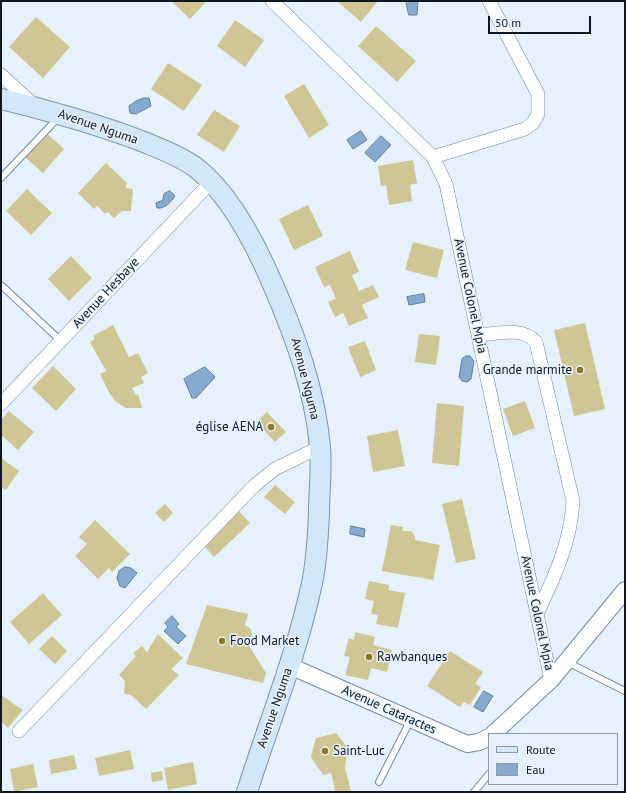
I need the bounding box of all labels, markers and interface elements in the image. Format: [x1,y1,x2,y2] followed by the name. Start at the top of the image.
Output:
[490,8,593,34] scale bar
[495,15,521,30] text: 50 m
[56,106,140,148] street label: Avenue Nguma
[450,237,490,355] street label: Avenue Colonel Mpia
[69,254,143,332] street label: Avenue Hesbaye
[287,336,323,422] street label: Avenue Nguma
[483,362,572,378] place label: Grande marmite
[575,365,585,375] marker: Grande marmite
[196,419,263,435] place label: église AENA
[266,422,276,432] marker: église AENA
[517,554,557,672] street label: Avenue Colonel Mpia
[230,633,299,649] place label: Food Market
[217,636,227,646] marker: Food Market
[377,649,447,665] place label: Rawbanques
[364,652,374,662] marker: Rawbanques
[254,666,296,750] street label: Avenue Nguma
[339,682,439,738] street label: Avenue Cataractes
[488,733,618,785] legend
[526,742,556,757] text: Route
[333,743,385,759] place label: Saint-Luc
[320,746,330,756] marker: Saint-Luc
[526,762,545,777] text: Eau

